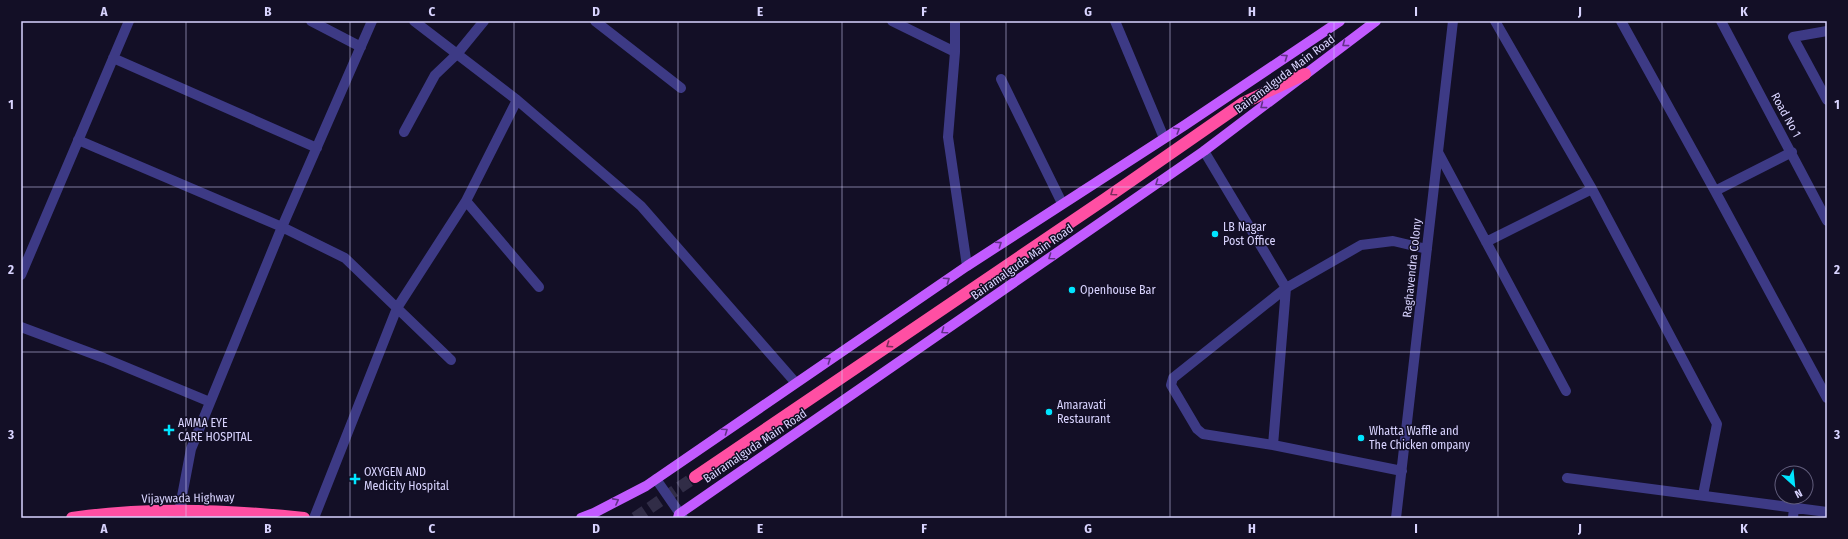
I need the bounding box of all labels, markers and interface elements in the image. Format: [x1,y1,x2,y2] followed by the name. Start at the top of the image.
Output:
[99,4,108,19] text: A
[264,4,272,19] text: B
[429,4,436,19] text: C
[592,4,600,19] text: D
[757,4,763,19] text: E
[921,4,927,19] text: F
[1084,4,1092,19] text: G
[1248,4,1256,19] text: H
[1414,4,1418,19] text: I
[1577,4,1582,19] text: J
[1740,4,1748,19] text: K
[1232,32,1338,116] street label: Bairamalguda Main Road
[1343,40,1350,47] one-way arrow
[1281,55,1288,62] one-way arrow
[1768,90,1804,140] street label: Road No 1
[8,97,14,112] text: 1
[1834,97,1840,112] text: 1
[1260,102,1267,109] one-way arrow
[1173,127,1180,134] one-way arrow
[1155,178,1162,186] one-way arrow
[1110,188,1117,196] one-way arrow
[1400,217,1424,318] street label: Raghavendra Colony
[1223,220,1275,248] place label: LB Nagar Post Office
[968,221,1076,303] street label: Bairamalguda Main Road
[1210,229,1220,239] marker: LB Nagar Post Office
[995,242,1002,249] one-way arrow
[1048,252,1055,260] one-way arrow
[7,262,14,277] text: 2
[1833,262,1840,277] text: 2
[943,277,950,285] one-way arrow
[1080,283,1156,297] place label: Openhouse Bar
[1067,285,1077,295] marker: Openhouse Bar
[942,326,949,333] one-way arrow
[886,340,893,347] one-way arrow
[823,358,830,365] one-way arrow
[1057,398,1110,426] place label: Amaravati Restaurant
[701,406,809,486] street label: Bairamalguda Main Road
[1044,407,1054,417] marker: Amaravati Restaurant
[178,416,253,444] place label: AMMA EYE CARE HOSPITAL
[163,424,175,436] marker: AMMA EYE CARE HOSPITAL
[1369,424,1471,452] place label: Whatta Waffle and The Chicken ompany
[7,427,14,442] text: 3
[1833,427,1840,442] text: 3
[721,429,728,436] one-way arrow
[1356,433,1366,443] marker: Whatta Waffle and The Chicken ompany
[364,465,449,493] place label: OXYGEN AND Medicity Hospital
[1774,465,1814,505] north arrow
[349,473,361,485] marker: OXYGEN AND Medicity Hospital
[1792,486,1804,501] text: N
[141,490,235,506] street label: Vijaywada Highway
[612,499,619,506] one-way arrow
[99,521,108,536] text: A
[264,521,272,536] text: B
[429,521,436,536] text: C
[592,521,600,536] text: D
[757,521,763,536] text: E
[921,521,927,536] text: F
[1084,521,1092,536] text: G
[1248,521,1256,536] text: H
[1414,521,1418,536] text: I
[1577,521,1582,536] text: J
[1740,521,1748,536] text: K

